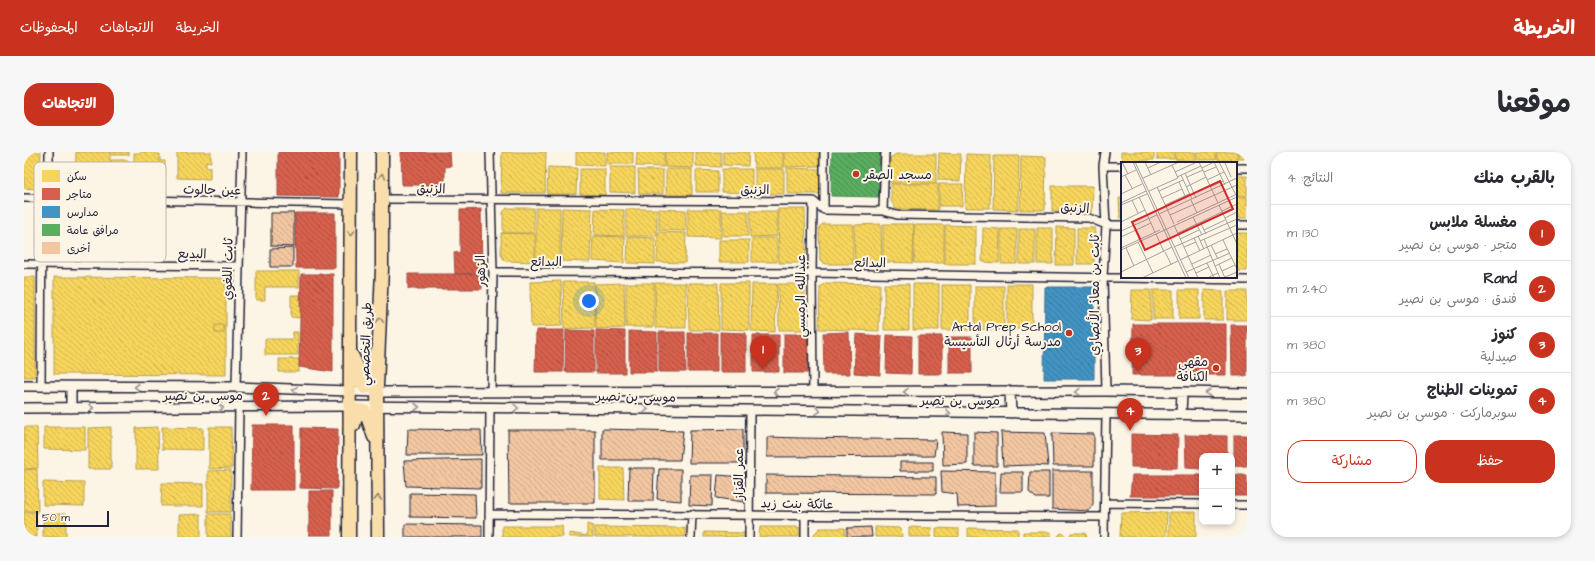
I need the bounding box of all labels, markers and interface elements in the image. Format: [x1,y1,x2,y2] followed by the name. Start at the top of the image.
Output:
[1513,15,1575,42] text: الخريطة
[20,18,78,38] text: المحفوظات
[100,18,154,38] text: الاتجاهات
[176,18,219,38] text: الخريطة
[24,83,114,126] button: الاتجاهات
[1497,84,1571,123] text: موقعنا
[34,162,166,262] legend
[1121,162,1237,278] inset map
[863,166,932,184] place label: مسجد الصقر
[1474,166,1555,190] text: بالقرب منك
[67,169,87,184] text: سكن
[851,169,861,179] marker: مسجد الصقر
[1287,169,1333,187] text: النتائج: 4
[378,173,386,179] one-way arrow
[183,180,241,200] street label: عين جالوت
[416,180,446,198] street label: الزنبق
[741,181,769,199] street label: الزنبق
[66,187,92,202] text: متاجر
[1060,198,1090,218] street label: الزنبق
[67,205,98,220] text: مدارس
[1430,212,1517,233] text: مغسلة ملابس
[67,223,119,238] text: مرافق عامة
[1287,224,1319,242] text: 130 m
[1541,224,1543,242] text: 1
[347,230,355,236] one-way arrow
[1086,233,1104,356] street label: ثابت بن معاذ الأنصاري
[1399,236,1517,254] text: متجر · موسى بن نصير
[218,237,238,300] street label: ثابت اللغوي
[67,241,90,256] text: أخرى
[177,245,207,264] street label: البديع
[530,253,562,272] street label: البدائع
[792,254,812,338] street label: عبدالله الرميسي
[854,254,886,273] street label: البدائع
[472,255,490,288] street label: الزهور
[1483,268,1517,289] text: Rand
[1287,280,1327,298] text: 240 m
[1538,280,1546,298] text: 2
[1399,290,1517,308] text: فندق · موسى بن نصير
[579,291,599,311] your location
[356,302,378,386] street label: طريق التخصصي
[376,317,384,323] one-way arrow
[944,318,1061,351] place label: Artal Prep School مدرسة أرتال التأسيسة
[1492,324,1517,345] text: كنوز
[1064,328,1074,338] marker: Artal Prep School مدرسة أرتال التأسيسة
[750,336,776,369] pin: 1
[1287,336,1326,354] text: 380 m
[1539,336,1545,354] text: 3
[1125,338,1151,371] pin: 3
[1480,348,1517,366] text: صيدلية
[1177,353,1208,386] place label: مقهى الكنافة
[1211,363,1221,373] marker: مقهى الكنافة
[1427,380,1517,401] text: تموينات الطناج
[134,383,140,391] one-way arrow
[253,383,279,416] pin: 2
[292,386,298,394] one-way arrow
[162,387,243,405] street label: موسى بن نصير
[595,387,676,407] street label: موسى بن نصير
[773,388,779,396] one-way arrow
[903,388,909,396] one-way arrow
[1075,388,1081,396] one-way arrow
[1205,389,1211,397] one-way arrow
[919,392,1000,410] street label: موسى بن نصير
[1287,392,1326,410] text: 380 m
[1538,392,1546,410] text: 4
[1117,398,1143,431] pin: 4
[414,403,420,411] one-way arrow
[88,404,94,412] one-way arrow
[218,404,224,412] one-way arrow
[513,404,519,412] one-way arrow
[1368,404,1517,422] text: سوبرماركت · موسى بن نصير
[643,405,649,414] one-way arrow
[815,407,821,416] one-way arrow
[945,409,951,417] one-way arrow
[1287,440,1417,483] button: مشاركة
[1425,440,1555,483] button: حفظ
[730,448,748,501] street label: عمر القزاز
[1199,453,1235,525] map controls
[1199,453,1235,489] button: +
[1199,489,1235,525] button: −
[761,494,833,514] street label: عاتكة بنت زيد
[374,495,382,501] one-way arrow
[36,509,109,528] scale bar
[42,510,70,525] text: 50 m

